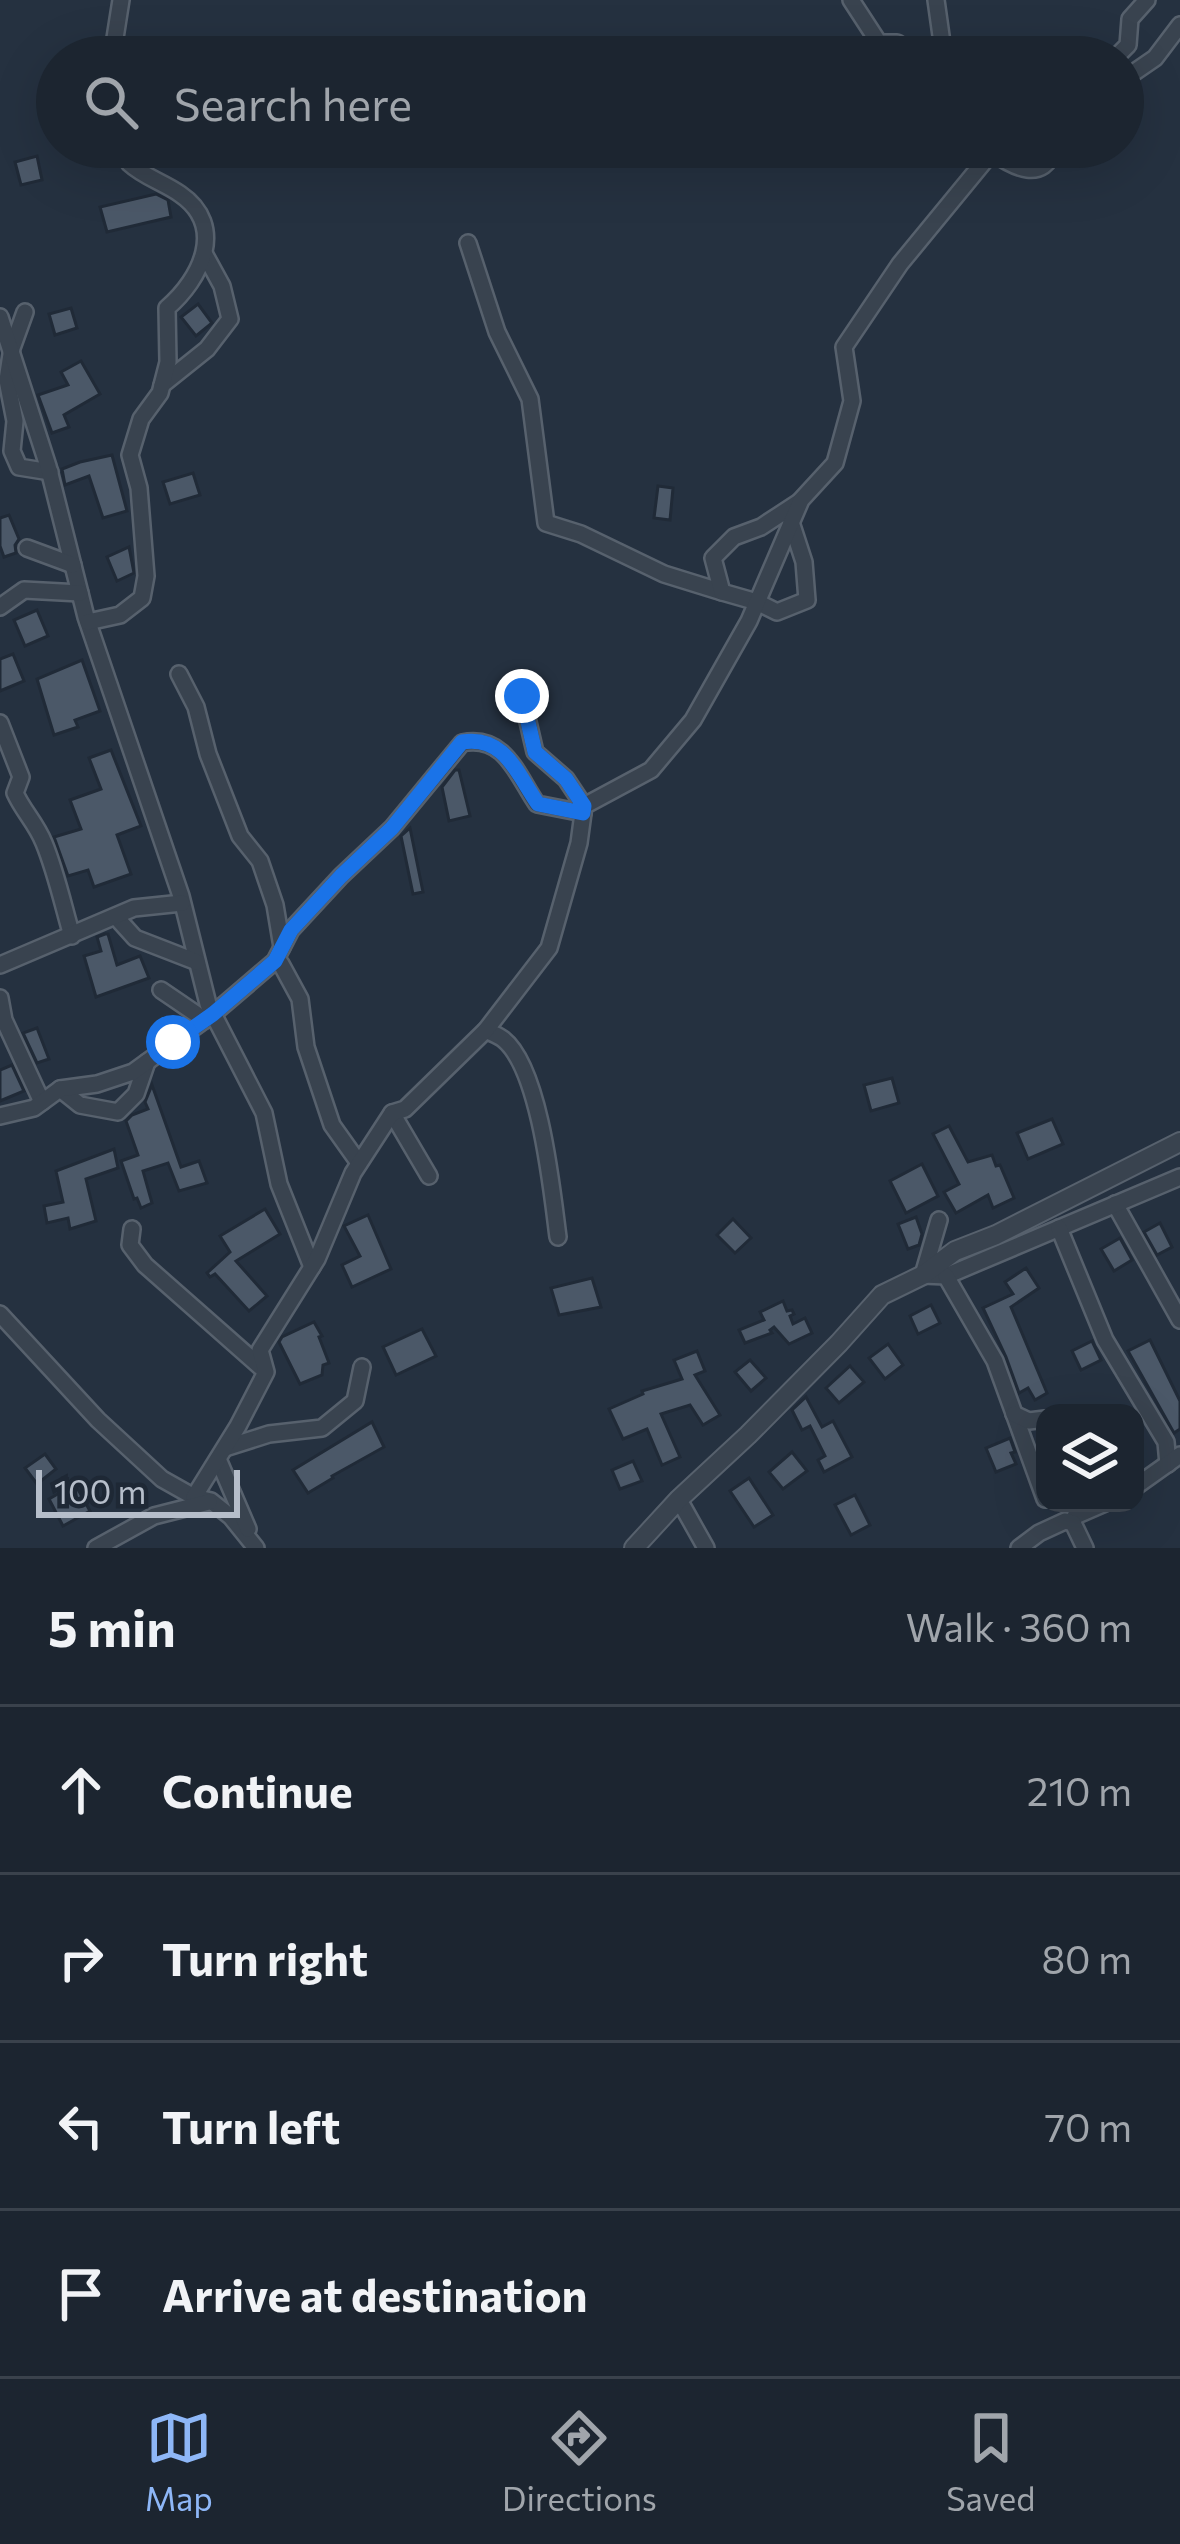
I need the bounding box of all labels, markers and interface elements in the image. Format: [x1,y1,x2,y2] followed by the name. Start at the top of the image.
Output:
[36,36,1144,168] search box
[78,69,144,135] icon: search
[174,75,412,130] text: Search here
[495,669,549,723] route end
[146,1015,200,1069] route start
[1036,1404,1144,1512] map controls
[1036,1404,1144,1512] button: layers
[36,1464,240,1517] scale bar
[54,1470,146,1511] text: 100 m
[48,1595,176,1658] text: 5 min
[906,1602,1132,1650] text: Walk · 360 m
[48,1757,114,1823] icon: ahead
[162,1762,353,1817] text: Continue
[1027,1766,1132,1814] text: 210 m
[48,1925,114,1991] icon: right
[162,1930,368,1985] text: Turn right
[1041,1934,1132,1982] text: 80 m
[48,2093,114,2159] icon: left
[162,2098,340,2153] text: Turn left
[1045,2102,1132,2150] text: 70 m
[48,2261,114,2327] icon: arrive
[162,2266,588,2321] text: Arrive at destination
[145,2405,213,2518] tab: Map
[502,2405,657,2518] tab: Directions
[946,2405,1035,2518] tab: Saved

